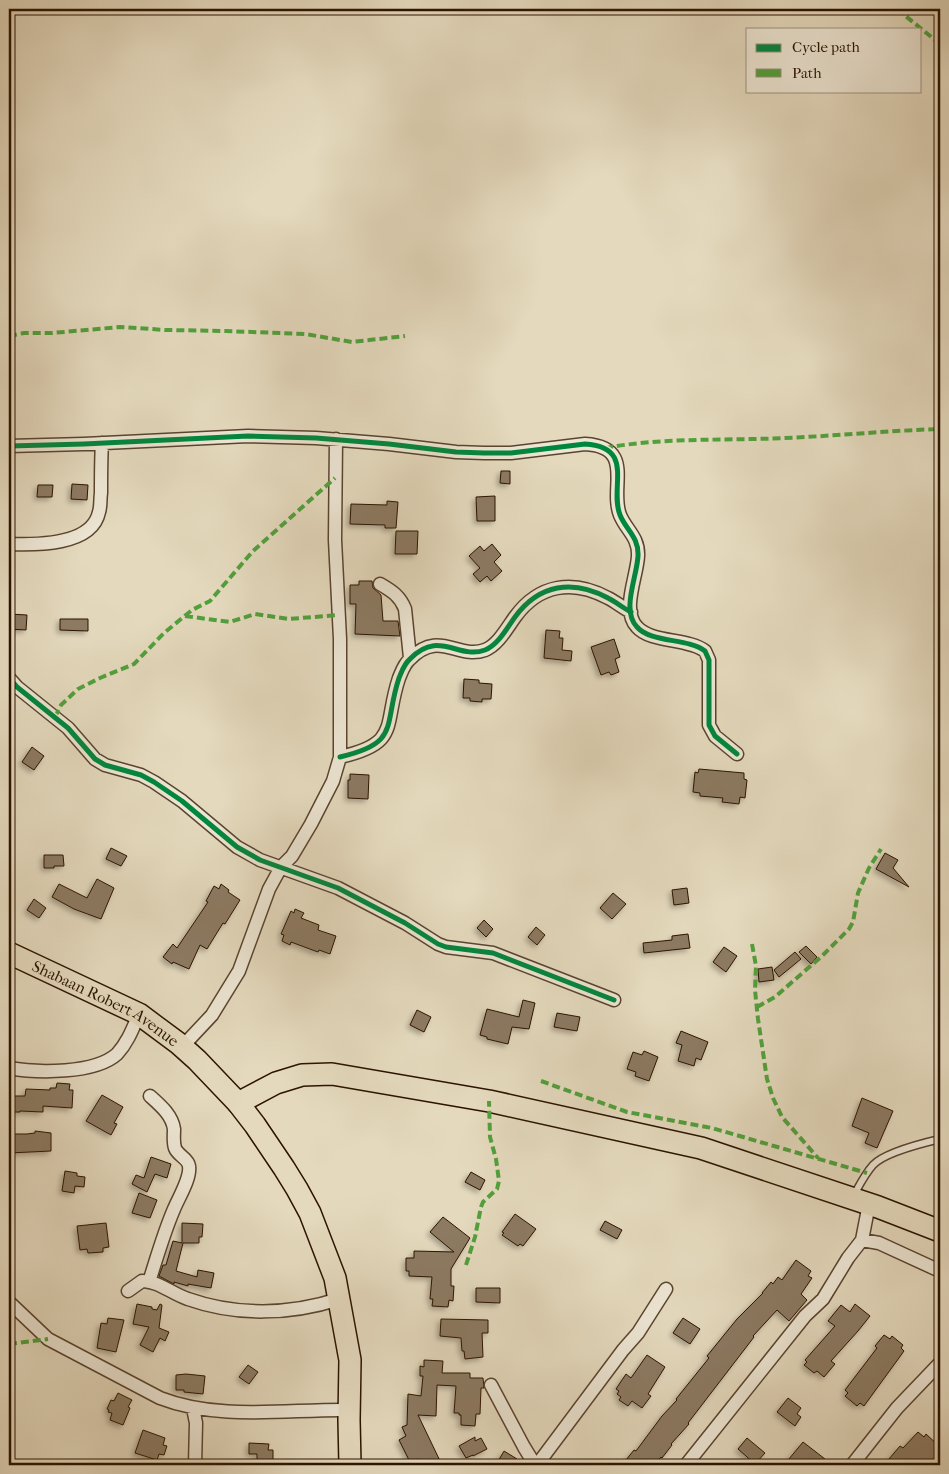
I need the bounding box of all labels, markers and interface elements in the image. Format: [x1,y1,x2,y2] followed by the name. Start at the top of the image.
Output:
[746,28,922,92] legend
[792,38,860,56] text: Cycle path
[792,64,822,82] text: Path
[29,956,183,1050] street label: Shabaan Robert Avenue

